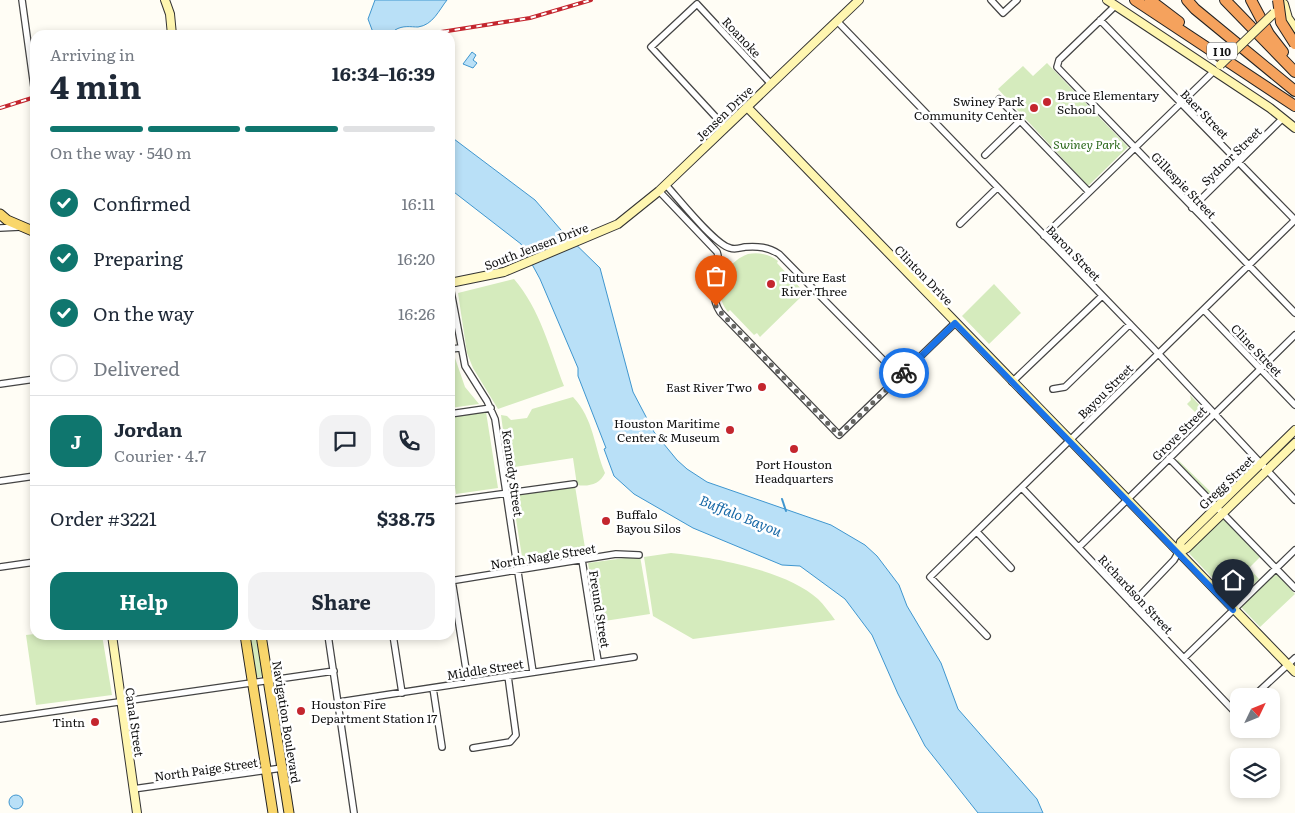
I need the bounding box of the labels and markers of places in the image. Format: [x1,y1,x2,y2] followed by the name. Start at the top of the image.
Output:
[1057,86,1159,118] place label: Bruce Elementary School
[914,92,1025,124] place label: Swiney Park Community Center
[1041,96,1053,108] marker: Bruce Elementary School
[1028,102,1040,114] marker: Swiney Park Community Center
[695,255,737,306] pin
[781,268,847,300] place label: Future East River Three
[765,278,777,290] marker: Future East River Three
[666,378,752,396] place label: East River Two
[756,381,768,393] marker: East River Two
[614,414,720,446] place label: Houston Maritime Center & Museum
[724,424,736,436] marker: Houston Maritime Center & Museum
[788,443,800,455] marker: Port Houston Headquarters
[755,455,834,487] place label: Port Houston Headquarters
[616,505,681,537] place label: Buffalo Bayou Silos
[600,515,612,527] marker: Buffalo Bayou Silos
[1212,559,1254,610] pin
[311,695,437,727] place label: Houston Fire Department Station 17
[295,705,307,717] marker: Houston Fire Department Station 17
[52,713,85,731] place label: Tintn
[89,716,101,728] marker: Tintn

